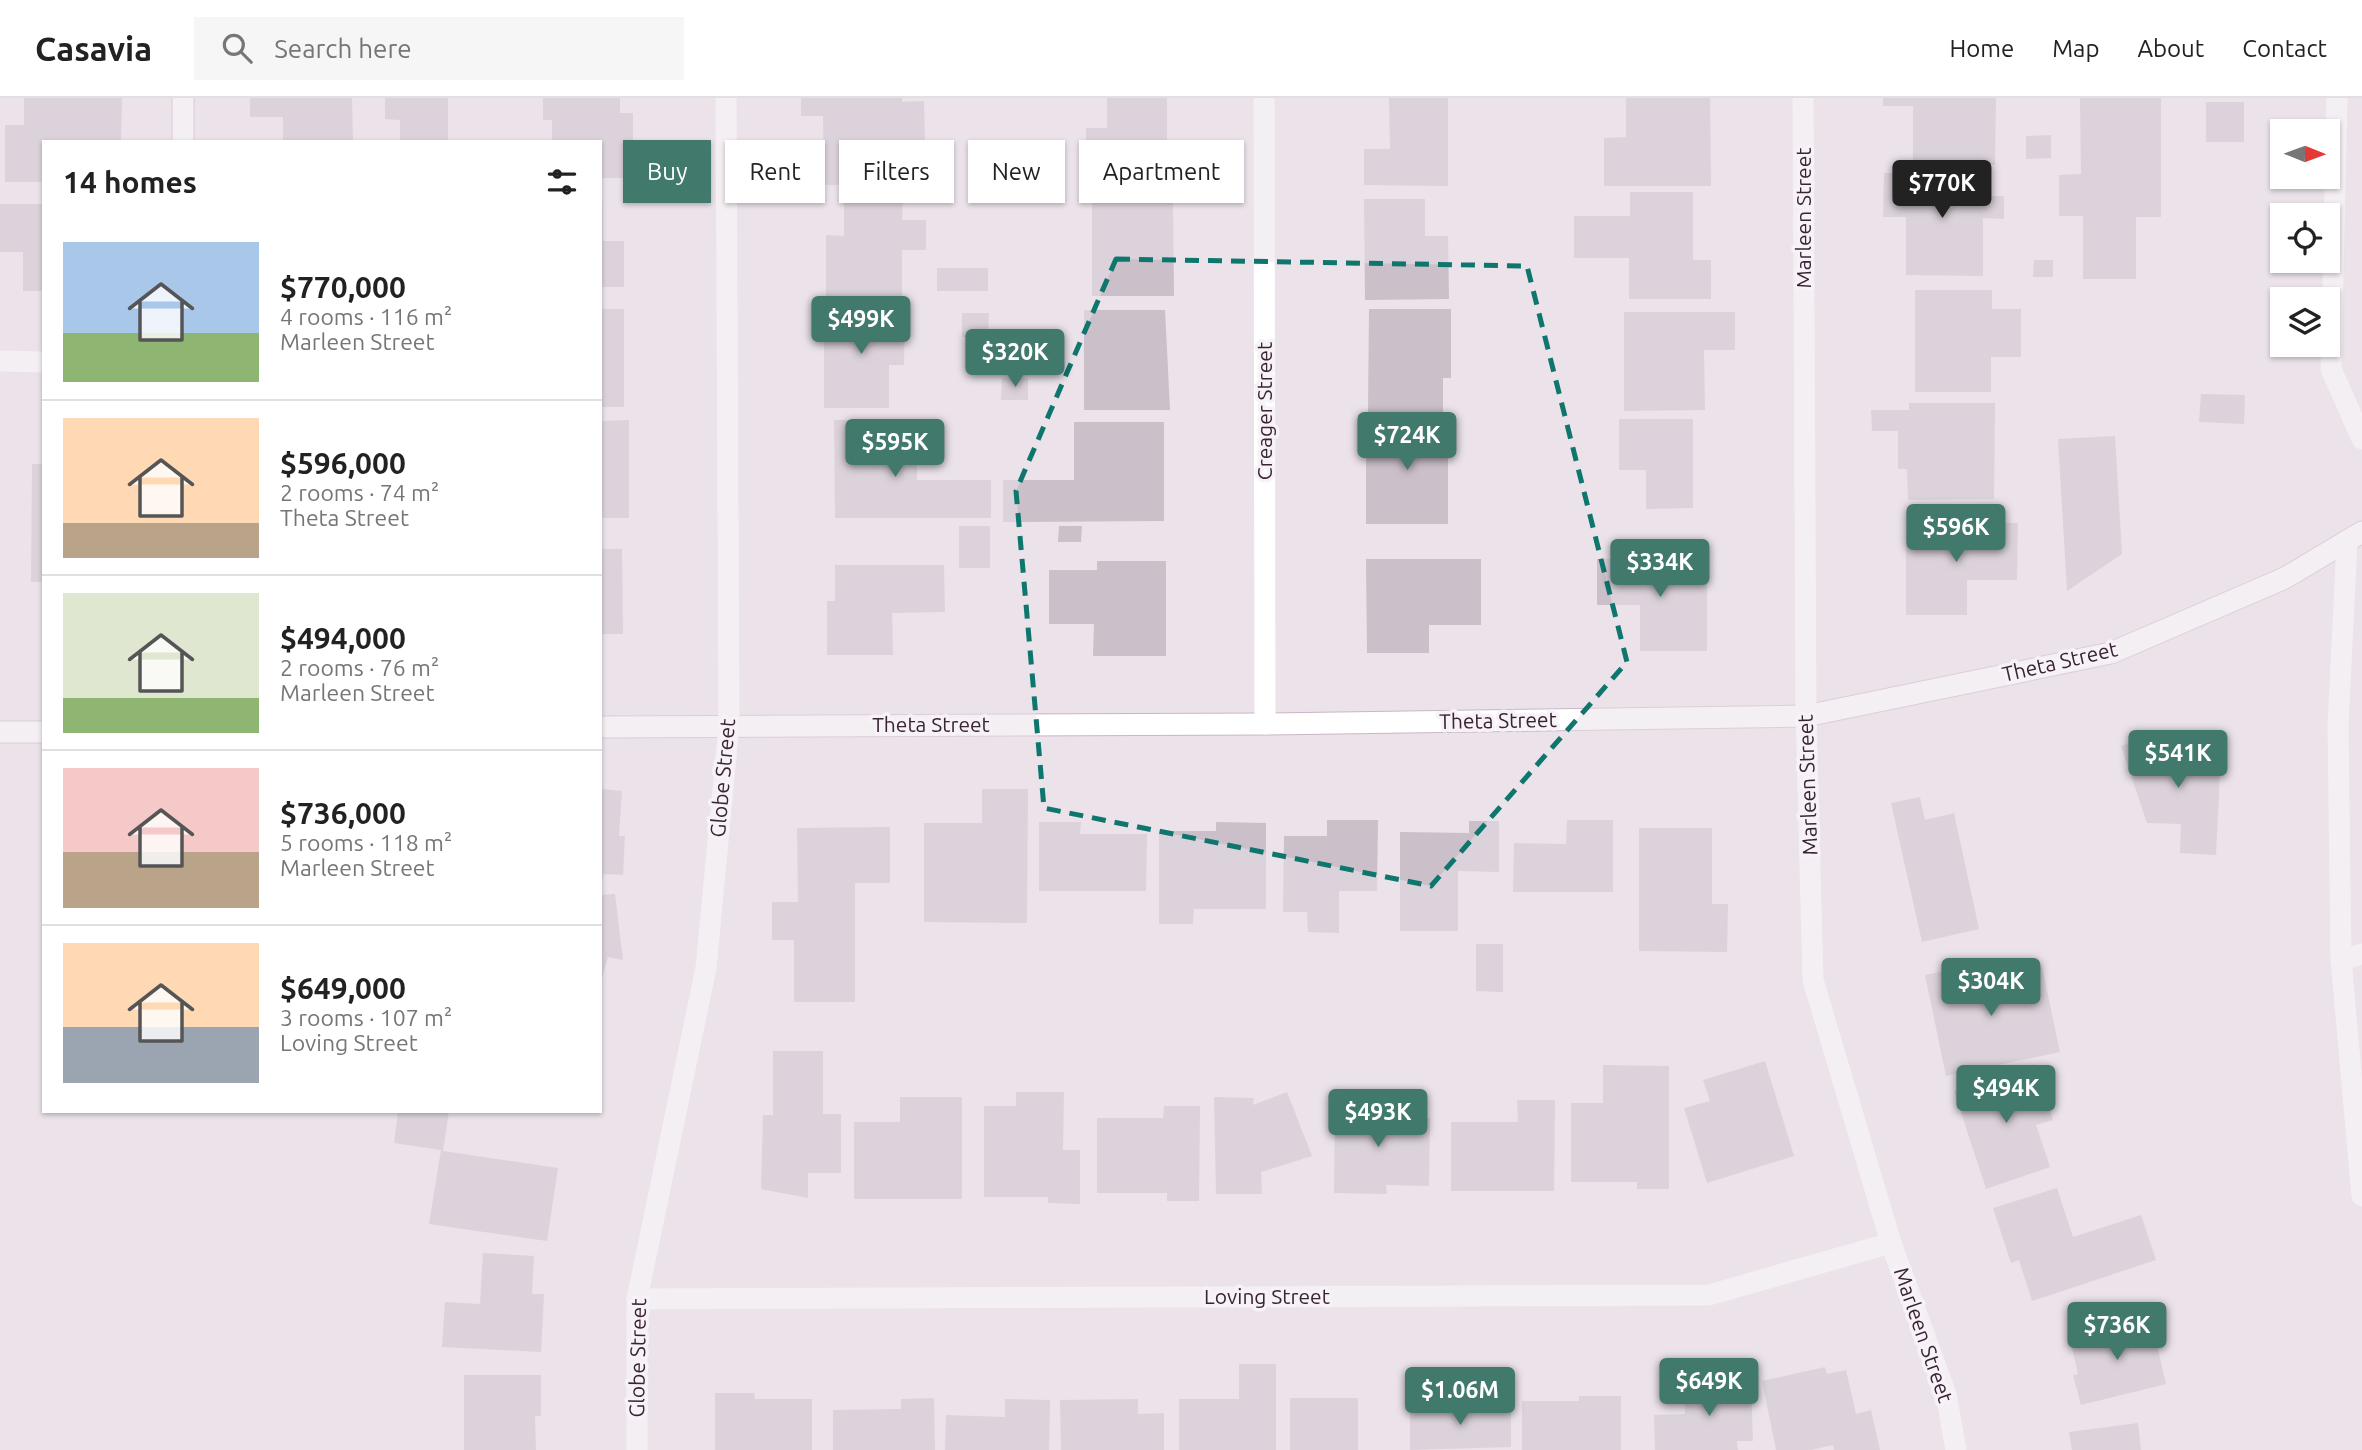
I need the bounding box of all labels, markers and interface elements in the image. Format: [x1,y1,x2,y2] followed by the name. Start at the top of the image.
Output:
[194,17,684,80] search box
[218,29,256,67] icon: search
[35,30,152,67] text: Casavia
[274,34,412,63] text: Search here
[1949,35,2014,62] text: Home
[2052,35,2099,62] text: Map
[2137,35,2204,62] text: About
[2242,35,2327,62] text: Contact
[2270,119,2340,189] north arrow
[2270,119,2340,357] map controls
[623,140,711,203] chip: Buy
[725,140,825,203] chip: Rent
[839,140,954,203] chip: Filters
[968,140,1065,203] chip: New
[1079,140,1244,203] chip: Apartment
[1791,147,1815,289] street label: Marleen Street
[1893,160,1991,220] pin: $770K
[543,163,581,201] icon: filters
[63,165,197,199] text: 14 homes
[1908,170,1976,195] text: $770K
[2270,203,2340,273] button: locate
[119,270,203,354] icon: home
[280,270,406,304] text: $770,000
[2270,287,2340,357] button: layers
[812,296,910,356] pin: $499K
[280,304,452,329] text: 4 rooms · 116 m²
[827,306,895,331] text: $499K
[280,329,435,354] text: Marleen Street
[966,330,1064,389] pin: $320K
[981,339,1049,364] text: $320K
[1252,342,1276,480] street label: Creager Street
[1358,412,1456,472] pin: $724K
[846,420,944,479] pin: $595K
[1373,422,1441,447] text: $724K
[861,429,929,454] text: $595K
[119,446,203,530] icon: home
[280,446,406,480] text: $596,000
[280,480,439,505] text: 2 rooms · 74 m²
[1907,504,2005,564] pin: $596K
[280,505,409,530] text: Theta Street
[1922,514,1990,539] text: $596K
[1611,540,1709,599] pin: $334K
[1626,549,1694,574] text: $334K
[119,621,203,705] icon: home
[280,621,406,655] text: $494,000
[2000,636,2120,686] street label: Theta Street
[280,655,439,680] text: 2 rooms · 76 m²
[280,680,435,705] text: Marleen Street
[1439,707,1557,733] street label: Theta Street
[872,712,990,736] street label: Theta Street
[1793,714,1821,856] street label: Marleen Street
[705,718,739,838] street label: Globe Street
[2129,730,2227,790] pin: $541K
[2144,740,2212,765] text: $541K
[119,796,203,880] icon: home
[280,796,406,830] text: $736,000
[280,830,452,855] text: 5 rooms · 118 m²
[280,855,435,880] text: Marleen Street
[1942,958,2040,1018] pin: $304K
[1957,968,2025,993] text: $304K
[119,971,203,1055] icon: home
[280,971,406,1005] text: $649,000
[280,1005,452,1030] text: 3 rooms · 107 m²
[280,1030,418,1055] text: Loving Street
[1957,1066,2055,1125] pin: $494K
[1972,1075,2040,1100] text: $494K
[1329,1090,1427,1149] pin: $493K
[1344,1099,1412,1124] text: $493K
[1890,1264,1958,1405] street label: Marleen Street
[1204,1284,1330,1308] street label: Loving Street
[624,1298,650,1418] street label: Globe Street
[2068,1302,2166,1362] pin: $736K
[2083,1312,2151,1337] text: $736K
[1660,1358,1758,1418] pin: $649K
[1403,1368,1517,1427] pin: $1.06M
[1675,1368,1743,1393] text: $649K
[1421,1377,1499,1402] text: $1.06M

